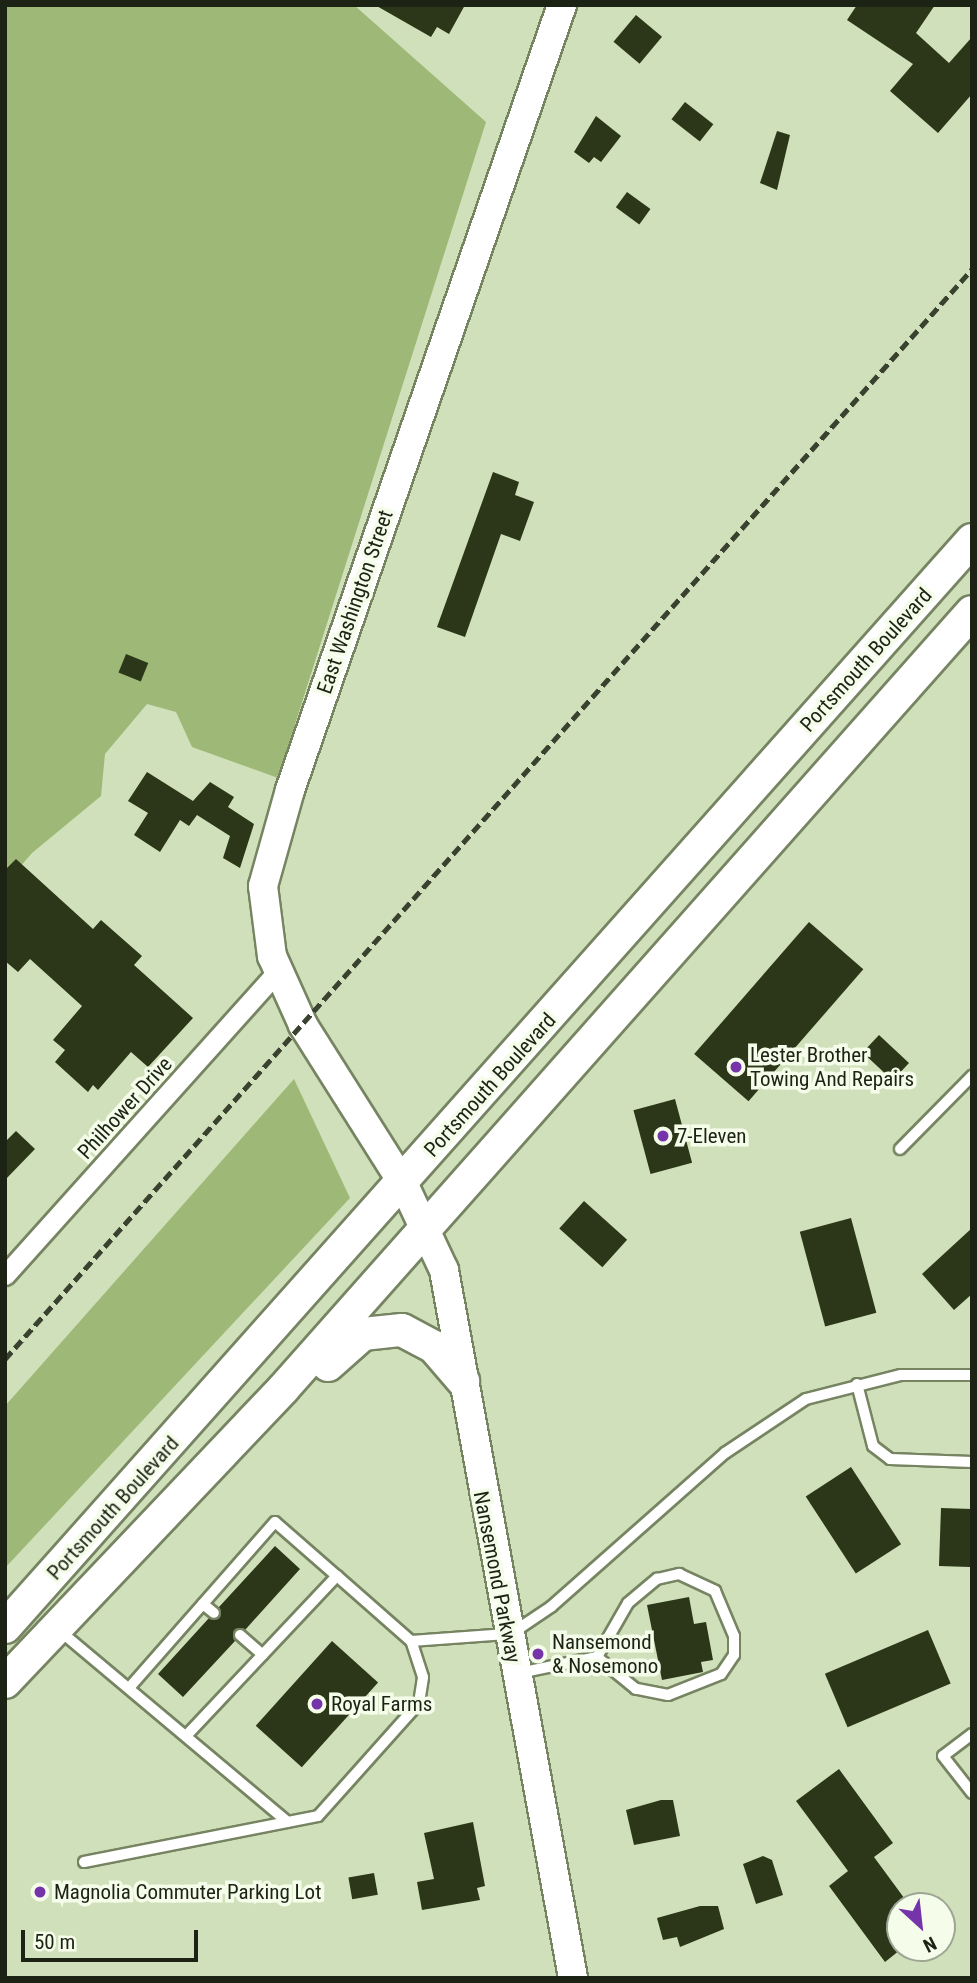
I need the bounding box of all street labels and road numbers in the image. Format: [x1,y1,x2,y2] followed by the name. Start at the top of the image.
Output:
[312,507,398,697] street label: East Washington Street
[795,583,937,737] street label: Portsmouth Boulevard
[419,1008,561,1162] street label: Portsmouth Boulevard
[73,1052,177,1164] street label: Philhower Drive
[42,1431,184,1585] street label: Portsmouth Boulevard
[468,1489,526,1665] street label: Nansemond Parkway

